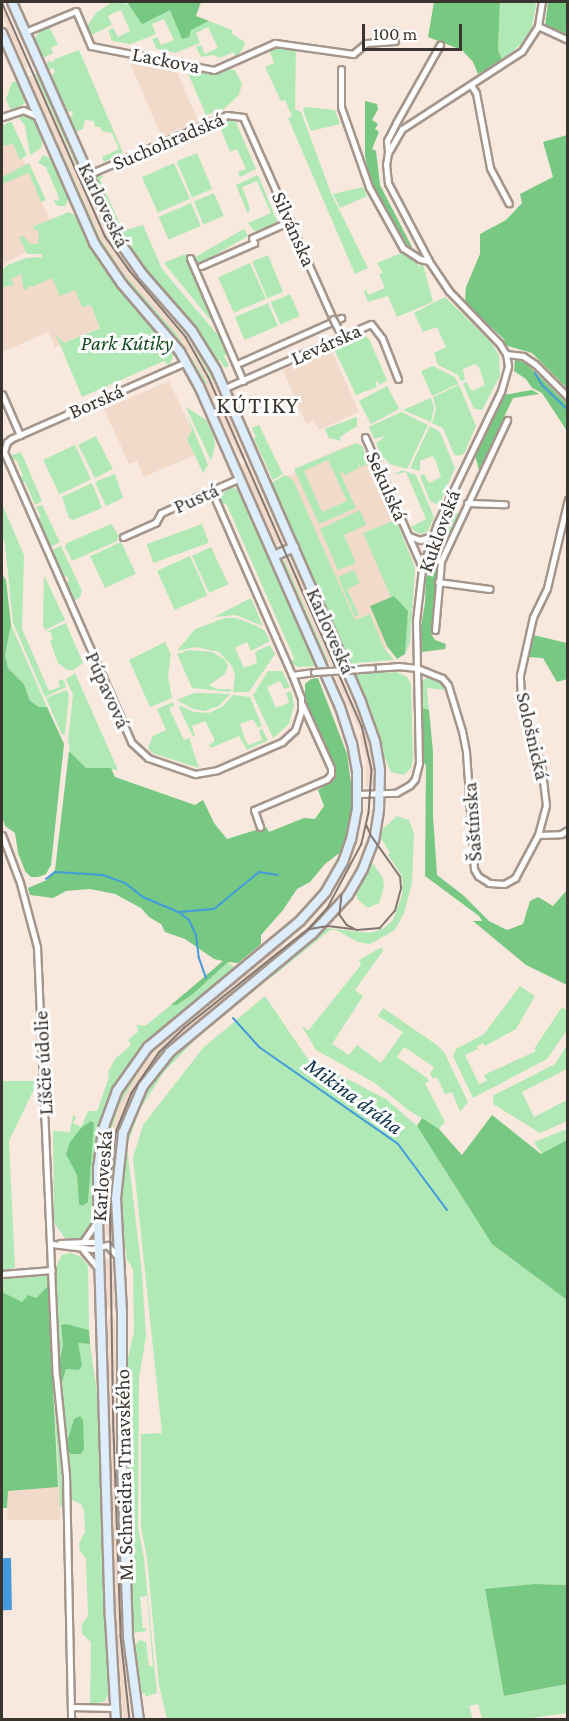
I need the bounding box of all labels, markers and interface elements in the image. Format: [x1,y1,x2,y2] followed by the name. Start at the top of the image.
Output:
[365,12,466,50] scale bar
[373,24,417,44] text: 100 m
[130,41,202,79] street label: Lackova
[109,106,227,176] street label: Suchohradská
[73,158,135,252] street label: Karloveská
[266,188,322,270] street label: Silvánska
[287,317,365,371] street label: Levárska
[81,330,173,356] park label: Park Kútiky
[65,378,127,424] street label: Borská
[216,391,300,419] district label: KÚTIKY
[361,447,413,525] street label: Sekulská
[170,477,222,519] street label: Pustá
[412,486,466,576] street label: Kuklovská
[301,584,361,678] street label: Karloveská
[80,648,136,732] street label: Púpavová
[511,690,555,782] street label: Sološnická
[457,782,487,862] street label: Šaštínska
[28,1010,58,1116] street label: Líščie údolie
[300,1052,408,1140] water label: Mikina dráha
[86,1130,118,1222] street label: Karloveská
[110,1369,138,1581] street label: M. Schneidra Trnavského

